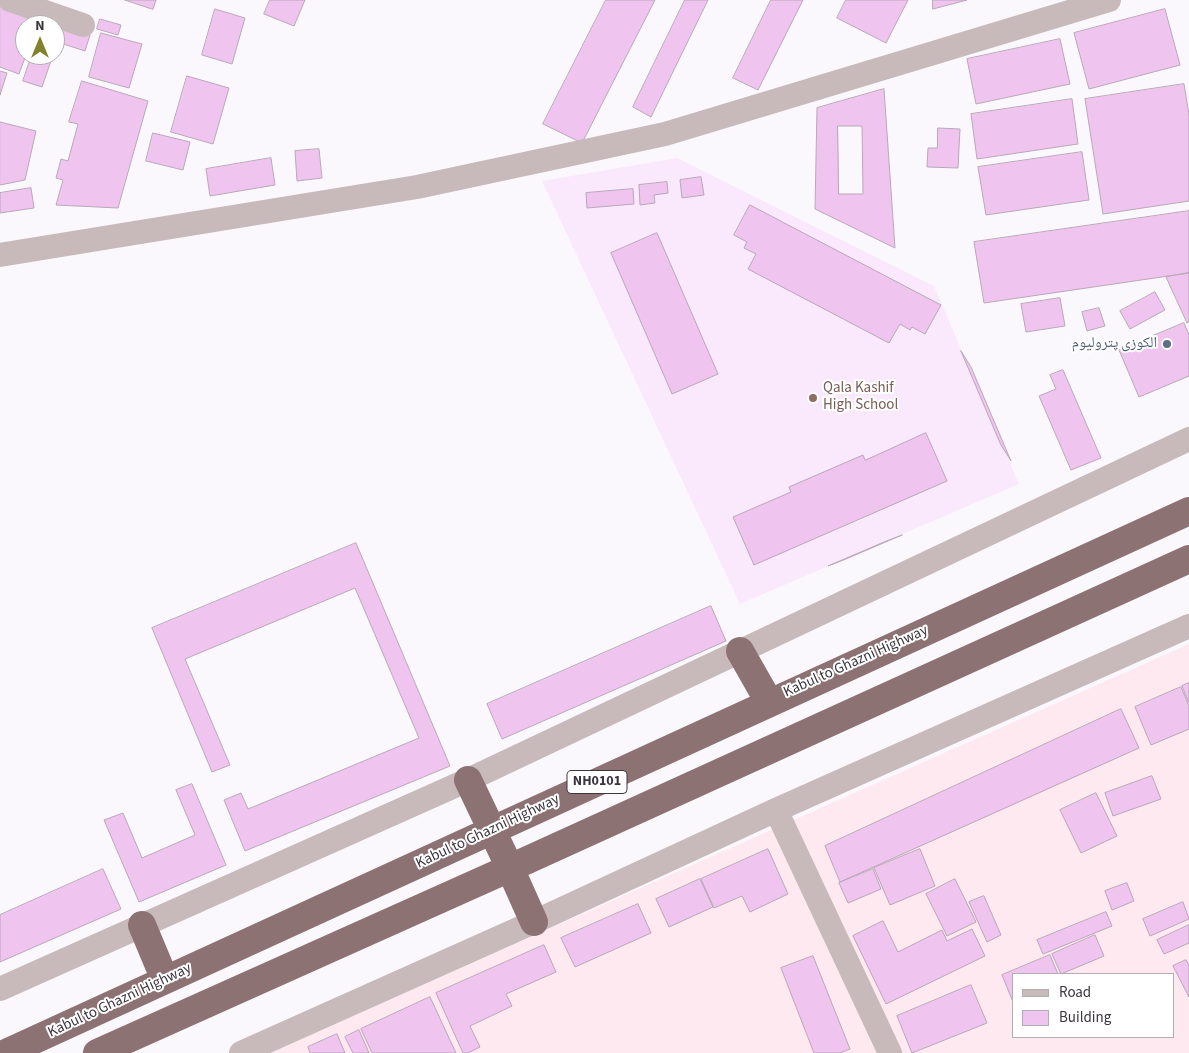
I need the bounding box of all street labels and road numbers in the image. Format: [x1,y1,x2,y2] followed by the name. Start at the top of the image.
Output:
[781,622,931,702] street label: Kabul to Ghazni Highway
[567,770,627,794] road number: NH0101
[413,791,563,873] street label: Kabul to Ghazni Highway
[45,960,195,1042] street label: Kabul to Ghazni Highway

